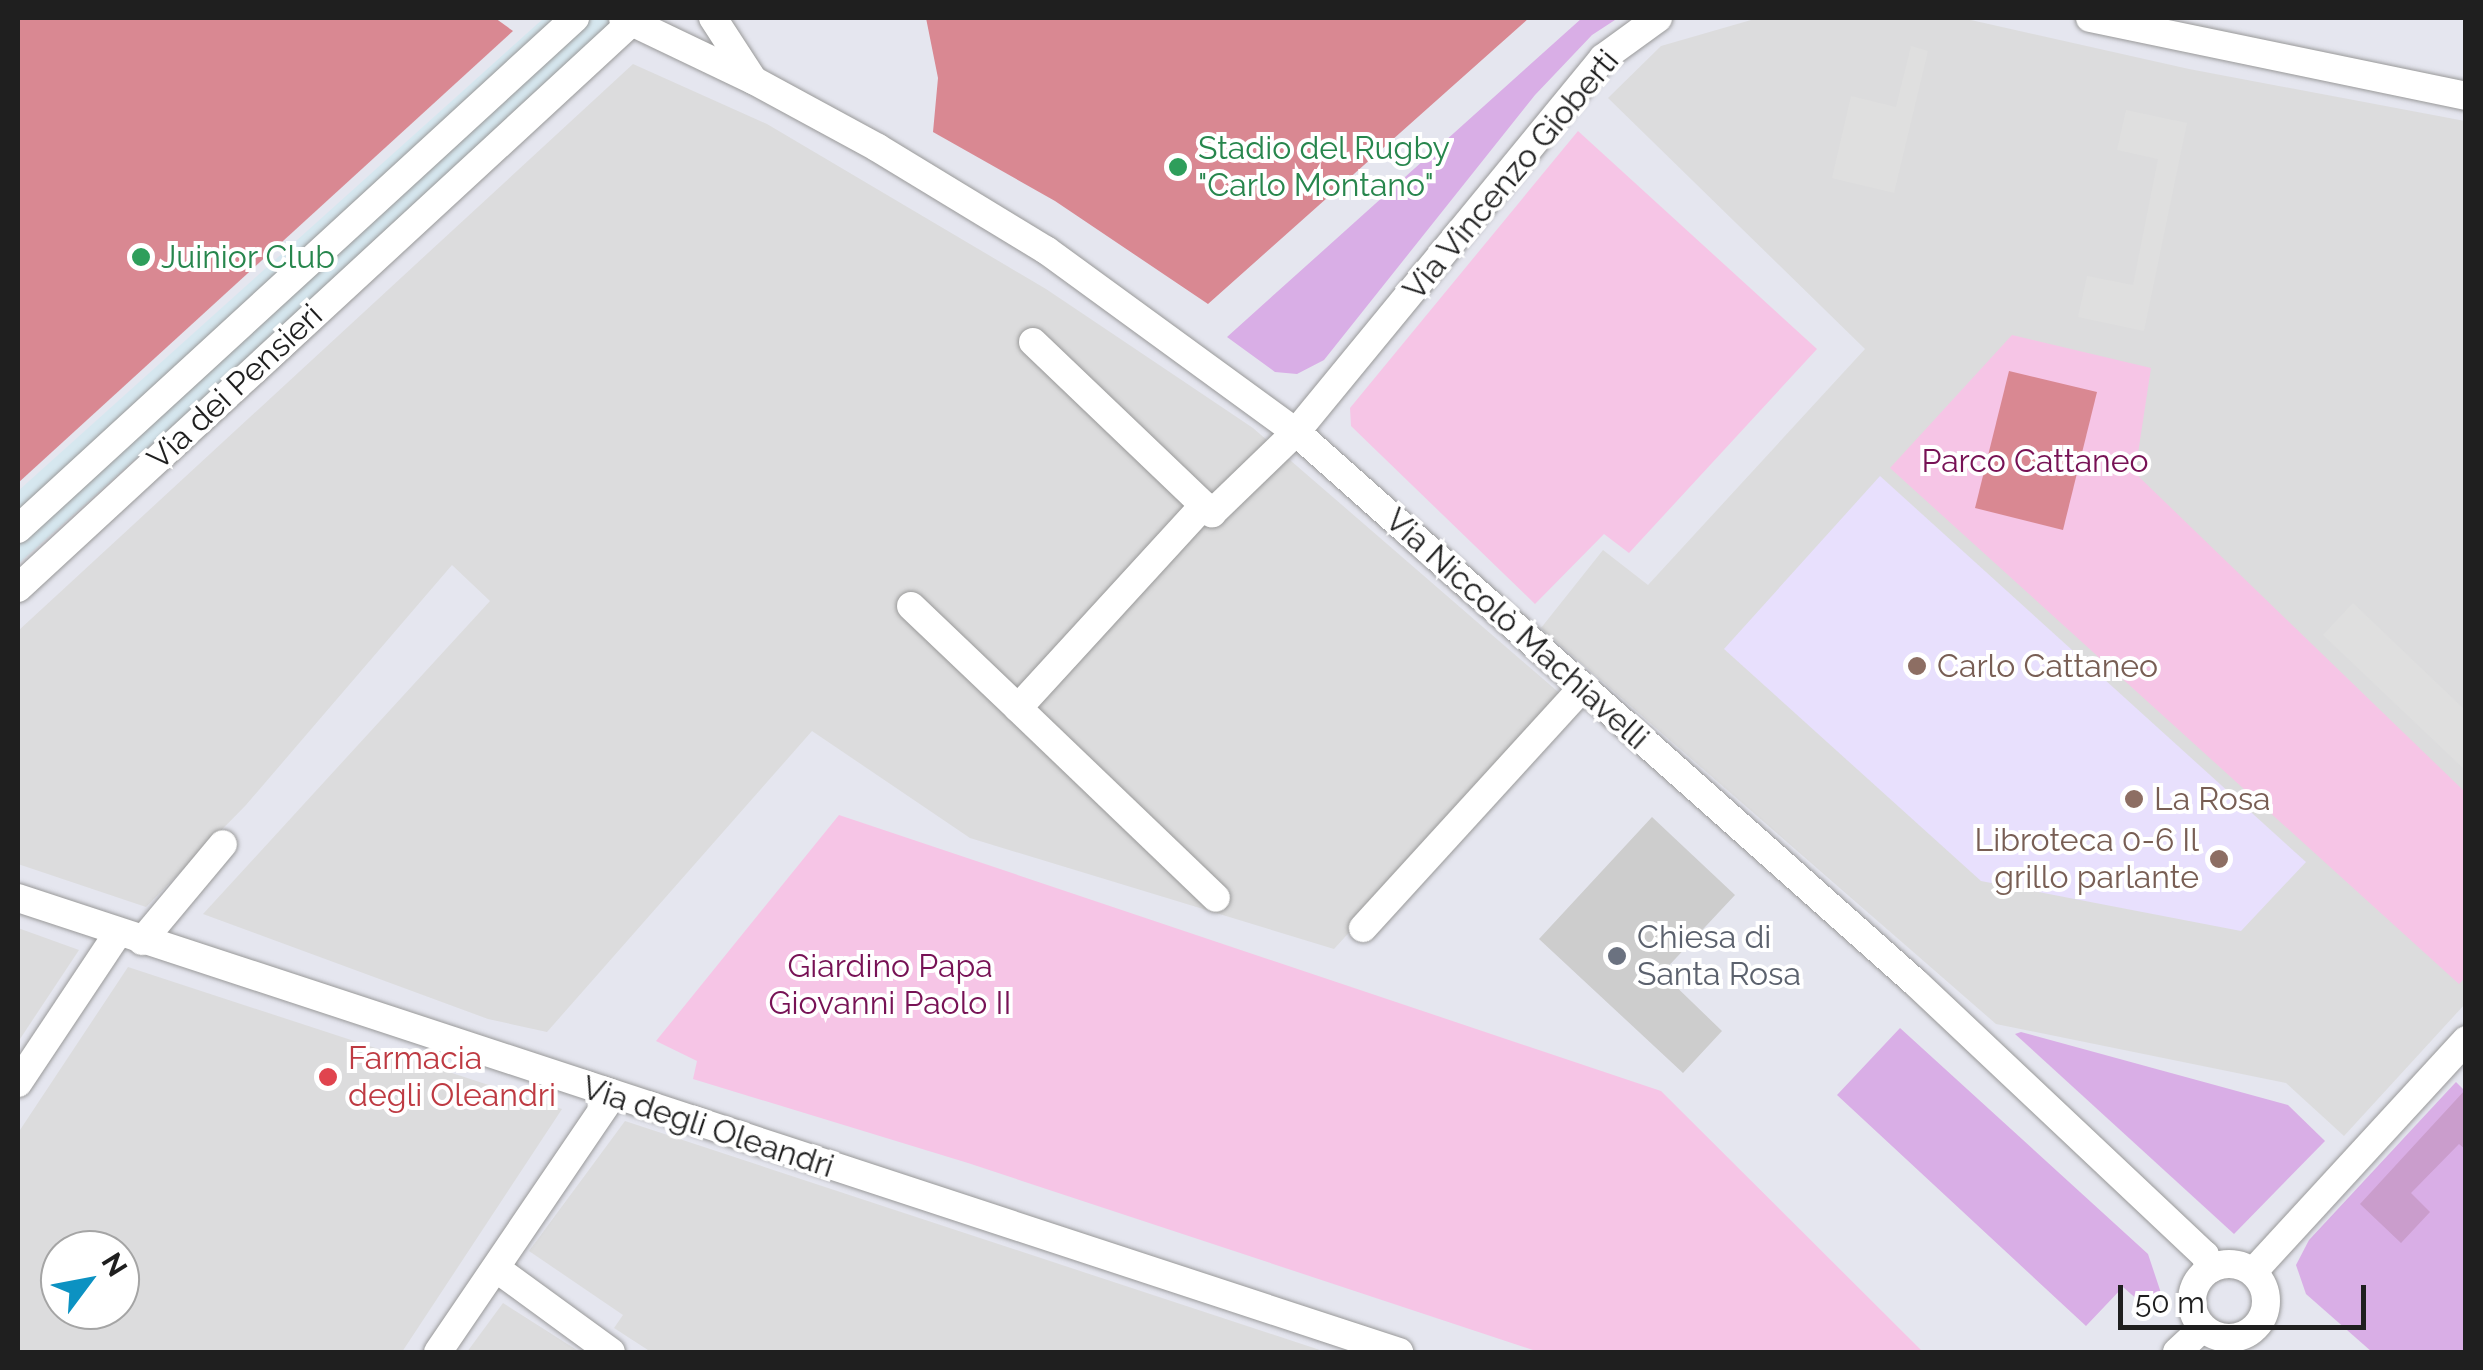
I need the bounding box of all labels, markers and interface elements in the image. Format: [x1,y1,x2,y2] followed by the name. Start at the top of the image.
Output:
[1395,42,1627,308] street label: Via Vincenzo Gioberti
[1198,130,1451,205] place label: Stadio del Rugby "Carlo Montano"
[1167,156,1189,178] marker: Stadio del Rugby "Carlo Montano"
[161,238,336,276] place label: Juinior Club
[130,246,152,268] marker: Juinior Club
[140,296,330,478] street label: Via dei Pensieri
[1921,442,2149,480] park label: Parco Cattaneo
[1377,501,1657,757] street label: Via Niccolò Machiavelli
[1937,647,2158,685] place label: Carlo Cattaneo
[1906,655,1928,677] marker: Carlo Cattaneo
[2154,780,2271,818] place label: La Rosa
[2123,788,2145,810] marker: La Rosa
[1975,822,2199,897] place label: Libroteca 0-6 Il grillo parlante
[2208,848,2230,870] marker: Libroteca 0-6 Il grillo parlante
[1637,919,1801,994] place label: Chiesa di Santa Rosa
[1606,945,1628,967] marker: Chiesa di Santa Rosa
[769,948,1011,1023] park label: Giardino Papa Giovanni Paolo II
[348,1040,556,1115] place label: Farmacia degli Oleandri
[317,1066,339,1088] marker: Farmacia degli Oleandri
[577,1068,839,1186] street label: Via degli Oleandri
[40,1230,140,1330] north arrow
[95,1247,134,1283] text: N
[2123,1265,2370,1327] scale bar
[2135,1285,2205,1320] text: 50 m

